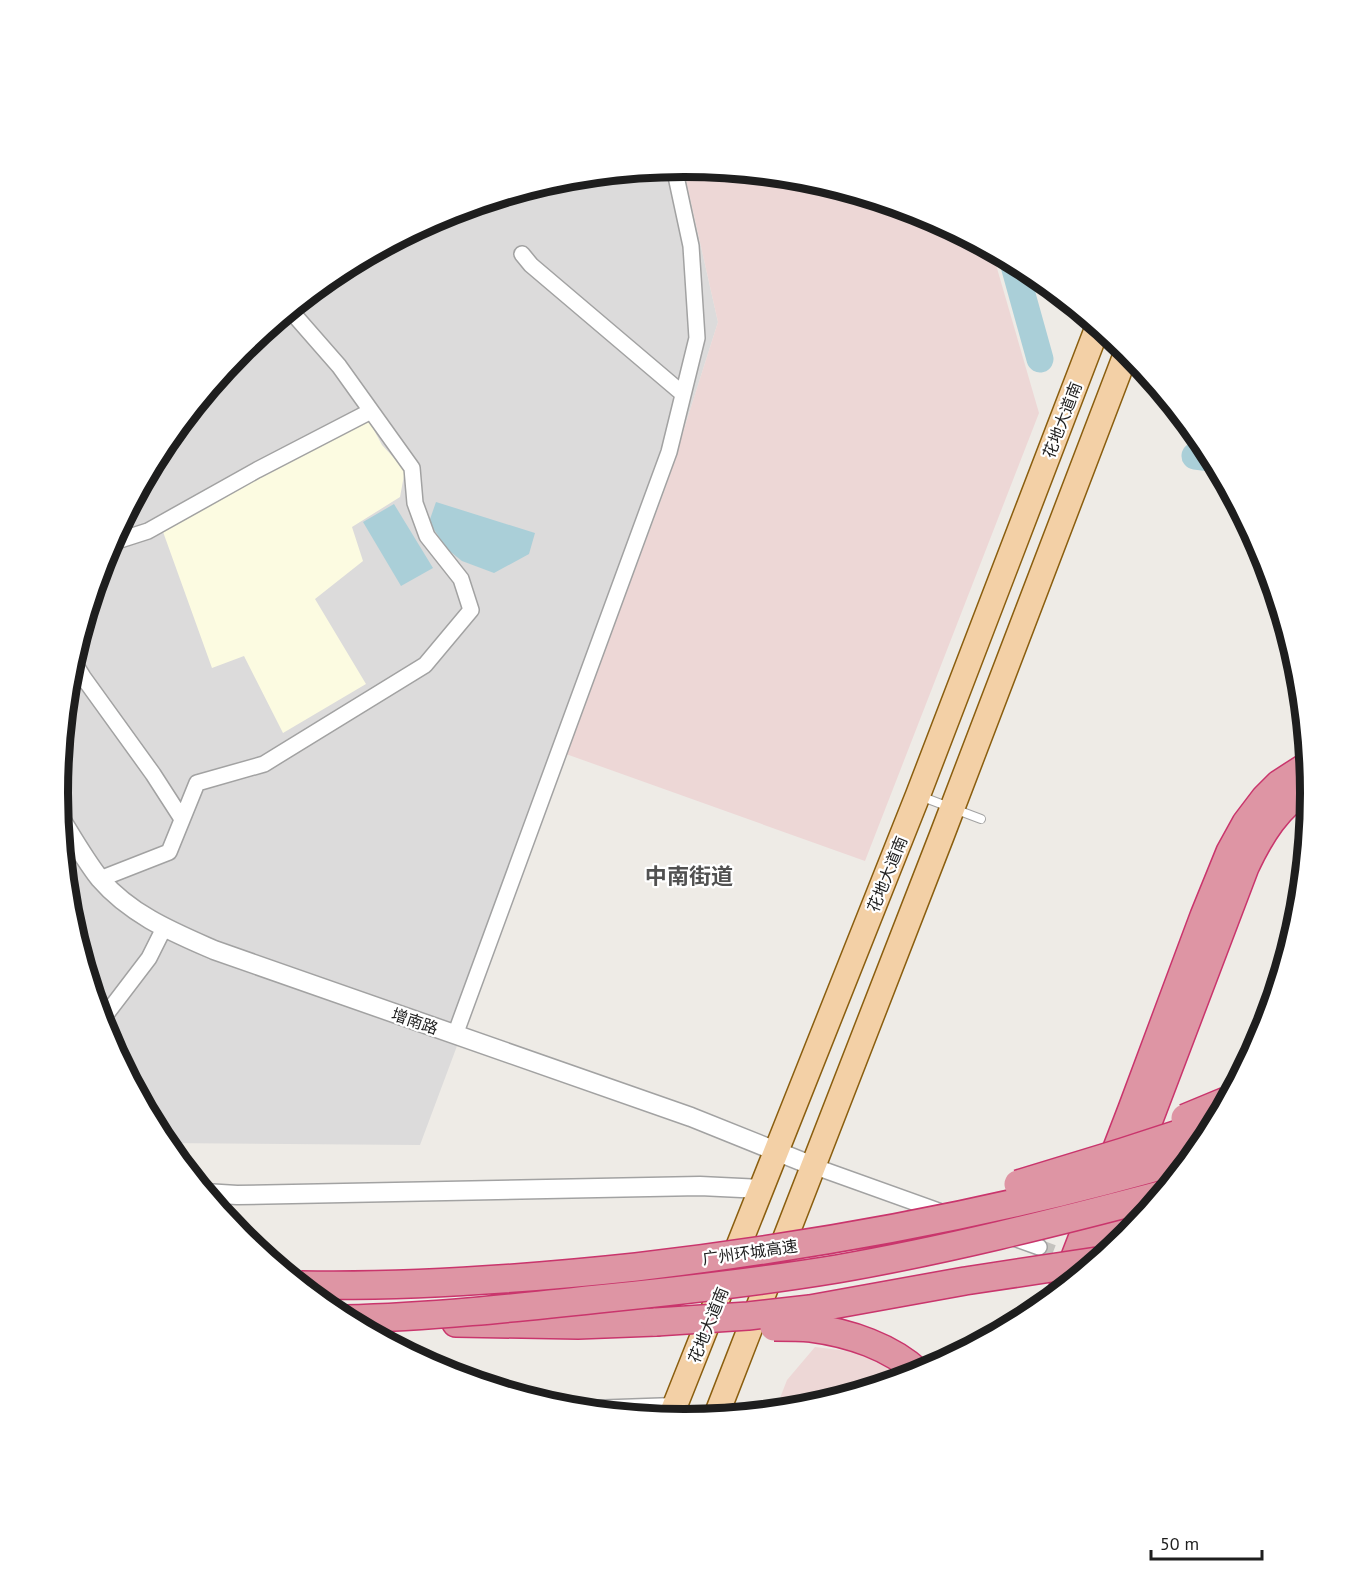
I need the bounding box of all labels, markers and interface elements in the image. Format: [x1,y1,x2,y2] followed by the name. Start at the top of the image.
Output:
[1038,379,1086,461] street label: 花地大道南
[863,833,911,915] street label: 花地大道南
[645,862,733,890] district label: 中南街道
[389,1004,441,1038] street label: 增南路
[701,1235,799,1269] street label: 广州环城高速
[684,1284,732,1366] street label: 花地大道南
[1151,1523,1262,1561] scale bar
[1160,1532,1199,1555] text: 50 m

